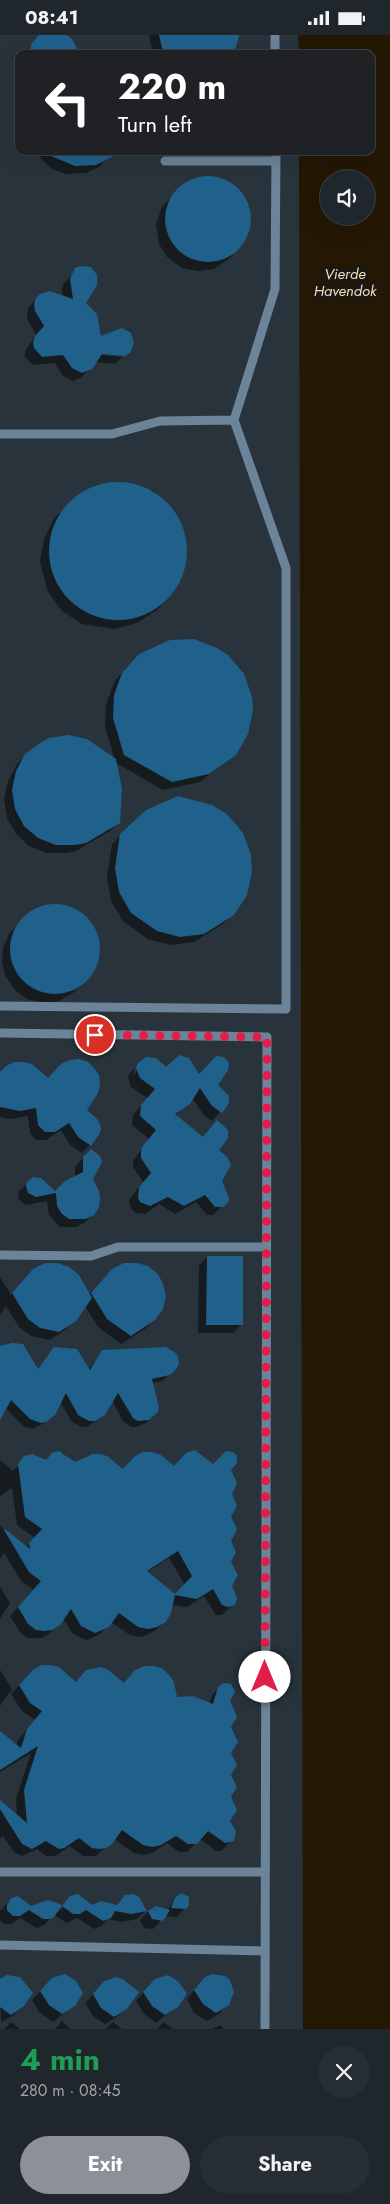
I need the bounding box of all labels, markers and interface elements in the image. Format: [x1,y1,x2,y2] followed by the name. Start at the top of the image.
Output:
[25,4,79,31] text: 08:41
[118,62,226,112] text: 220 m
[35,70,100,135] icon: left
[118,108,192,140] text: Turn left
[320,170,375,225] map controls
[320,170,375,225] button: sound
[314,263,377,302] water label: Vierde Havendok
[74,1014,116,1056] pin
[81,1021,109,1049] icon: arrive
[238,1650,290,1702] position arrow
[20,2038,100,2081] text: 4 min
[318,2046,370,2098] button: close
[20,2079,121,2102] text: 280 m · 08:45
[20,2136,190,2194] button: Exit
[200,2136,370,2194] button: Share

